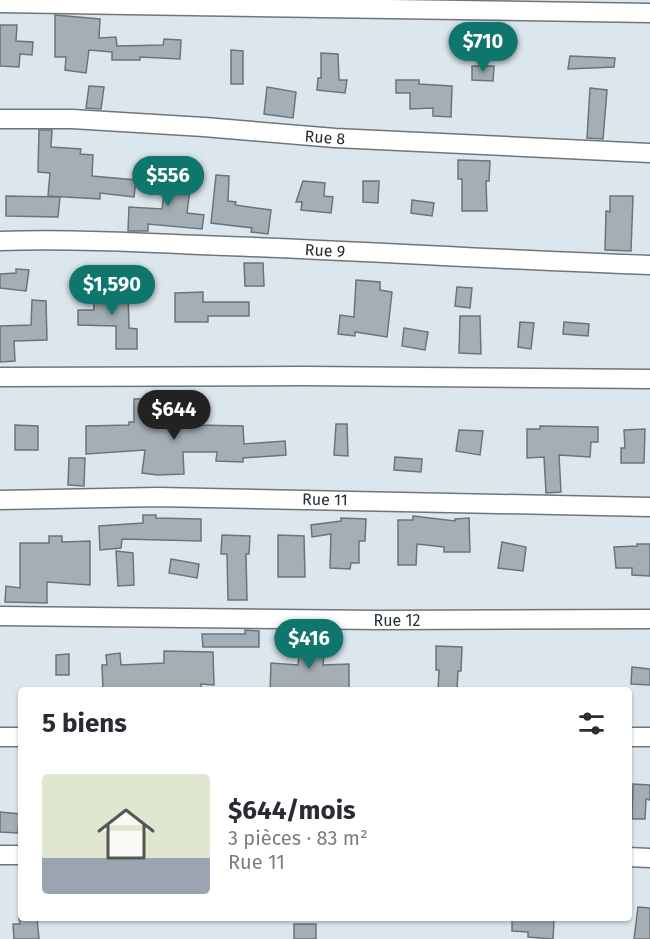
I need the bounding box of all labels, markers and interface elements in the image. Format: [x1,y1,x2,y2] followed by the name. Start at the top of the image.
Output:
[447,22,519,73] pin: $710
[463,29,503,53] text: $710
[304,127,346,148] street label: Rue 8
[132,156,204,207] pin: $556
[146,163,190,187] text: $556
[304,240,346,261] street label: Rue 9
[63,265,161,316] pin: $1,590
[83,272,141,296] text: $1,590
[138,390,210,441] pin: $644
[152,397,196,421] text: $644
[302,490,348,509] street label: Rue 11
[374,611,420,630] street label: Rue 12
[273,619,345,670] pin: $416
[288,626,330,650] text: $416
[575,707,608,740] icon: filters
[42,708,127,739] text: 5 biens
[228,795,356,826] text: $644/mois
[90,798,162,870] icon: home
[228,826,368,850] text: 3 pièces · 83 m²
[228,850,285,874] text: Rue 11

